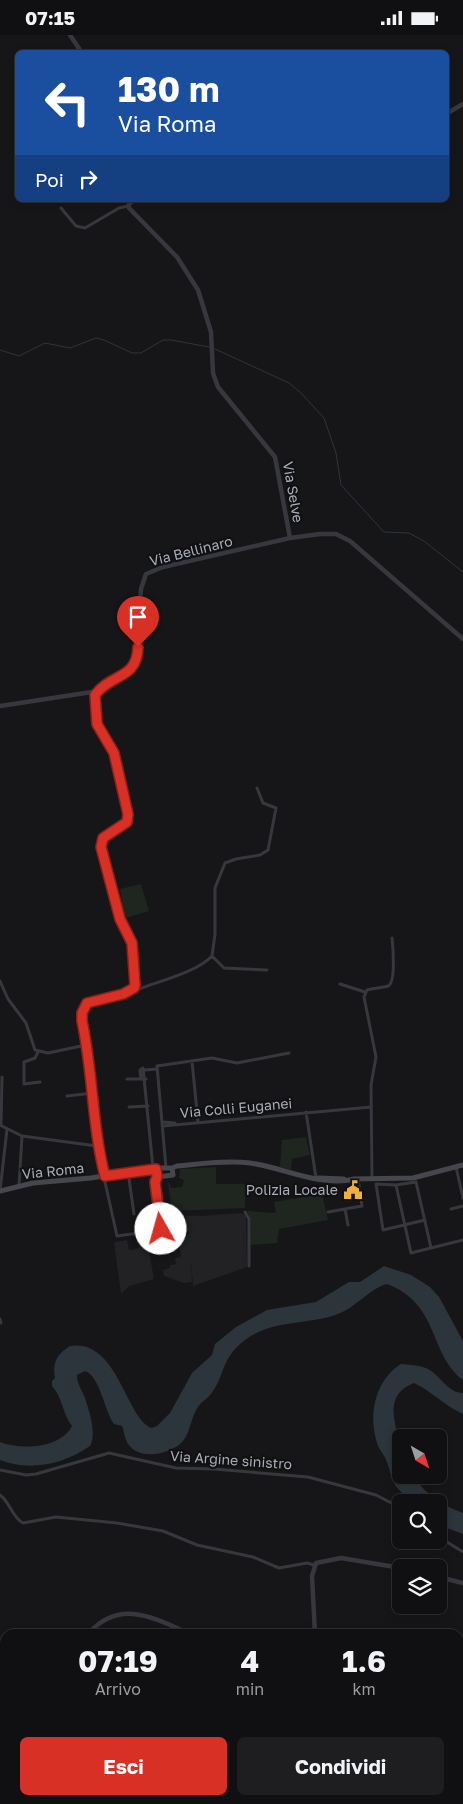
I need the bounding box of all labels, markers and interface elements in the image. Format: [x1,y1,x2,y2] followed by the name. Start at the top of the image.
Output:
[25,6,75,29] text: 07:15
[118,68,220,110] text: 130 m
[35,70,100,135] icon: left
[118,110,216,137] text: Via Roma
[74,165,102,193] icon: right
[35,168,64,191] text: Poi
[280,460,307,524] street label: Via Selve
[148,532,234,569] street label: Via Bellinaro
[117,596,159,647] pin
[124,603,152,631] icon: arrive
[179,1094,293,1121] street label: Via Colli Euganei
[21,1159,85,1182] street label: Via Roma
[342,1179,364,1201] public building icon: Polizia Locale
[246,1181,338,1198] place label: Polizia Locale
[134,1202,186,1254] position arrow
[392,1429,448,1484] north arrow
[392,1429,447,1614] map controls
[170,1447,293,1472] street label: Via Argine sinistro
[392,1494,447,1549] button: search
[392,1559,447,1614] button: layers
[78,1643,158,1679] text: 07:19
[241,1643,259,1679] text: 4
[342,1643,386,1679] text: 1.6
[95,1679,141,1699] text: Arrivo
[236,1679,264,1699] text: min
[352,1679,376,1699] text: km
[20,1737,227,1795] button: Esci
[237,1737,444,1795] button: Condividi

